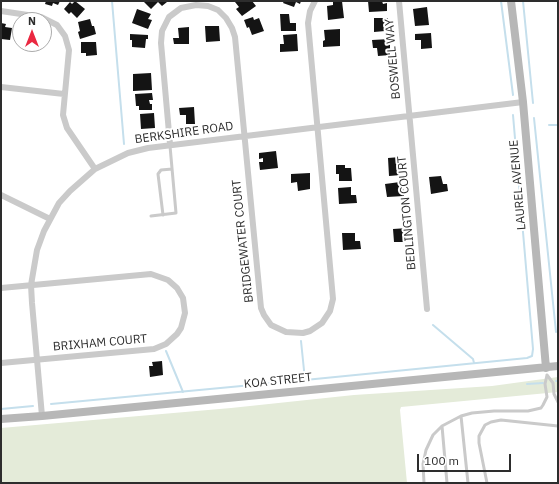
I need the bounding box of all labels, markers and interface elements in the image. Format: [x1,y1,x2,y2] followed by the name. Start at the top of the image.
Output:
[12,12,52,52] north arrow
[28,14,36,28] text: N
[382,18,404,100] street label: BOSWELL WAY
[134,119,234,147] street label: BERKSHIRE ROAD
[507,139,529,231] street label: LAUREL AVENUE
[395,155,419,271] street label: BEDLINGTON COURT
[229,179,257,303] street label: BRIDGEWATER COURT
[52,332,148,354] street label: BRIXHAM COURT
[243,370,313,392] street label: KOA STREET
[419,446,513,472] scale bar
[424,453,459,468] text: 100 m

